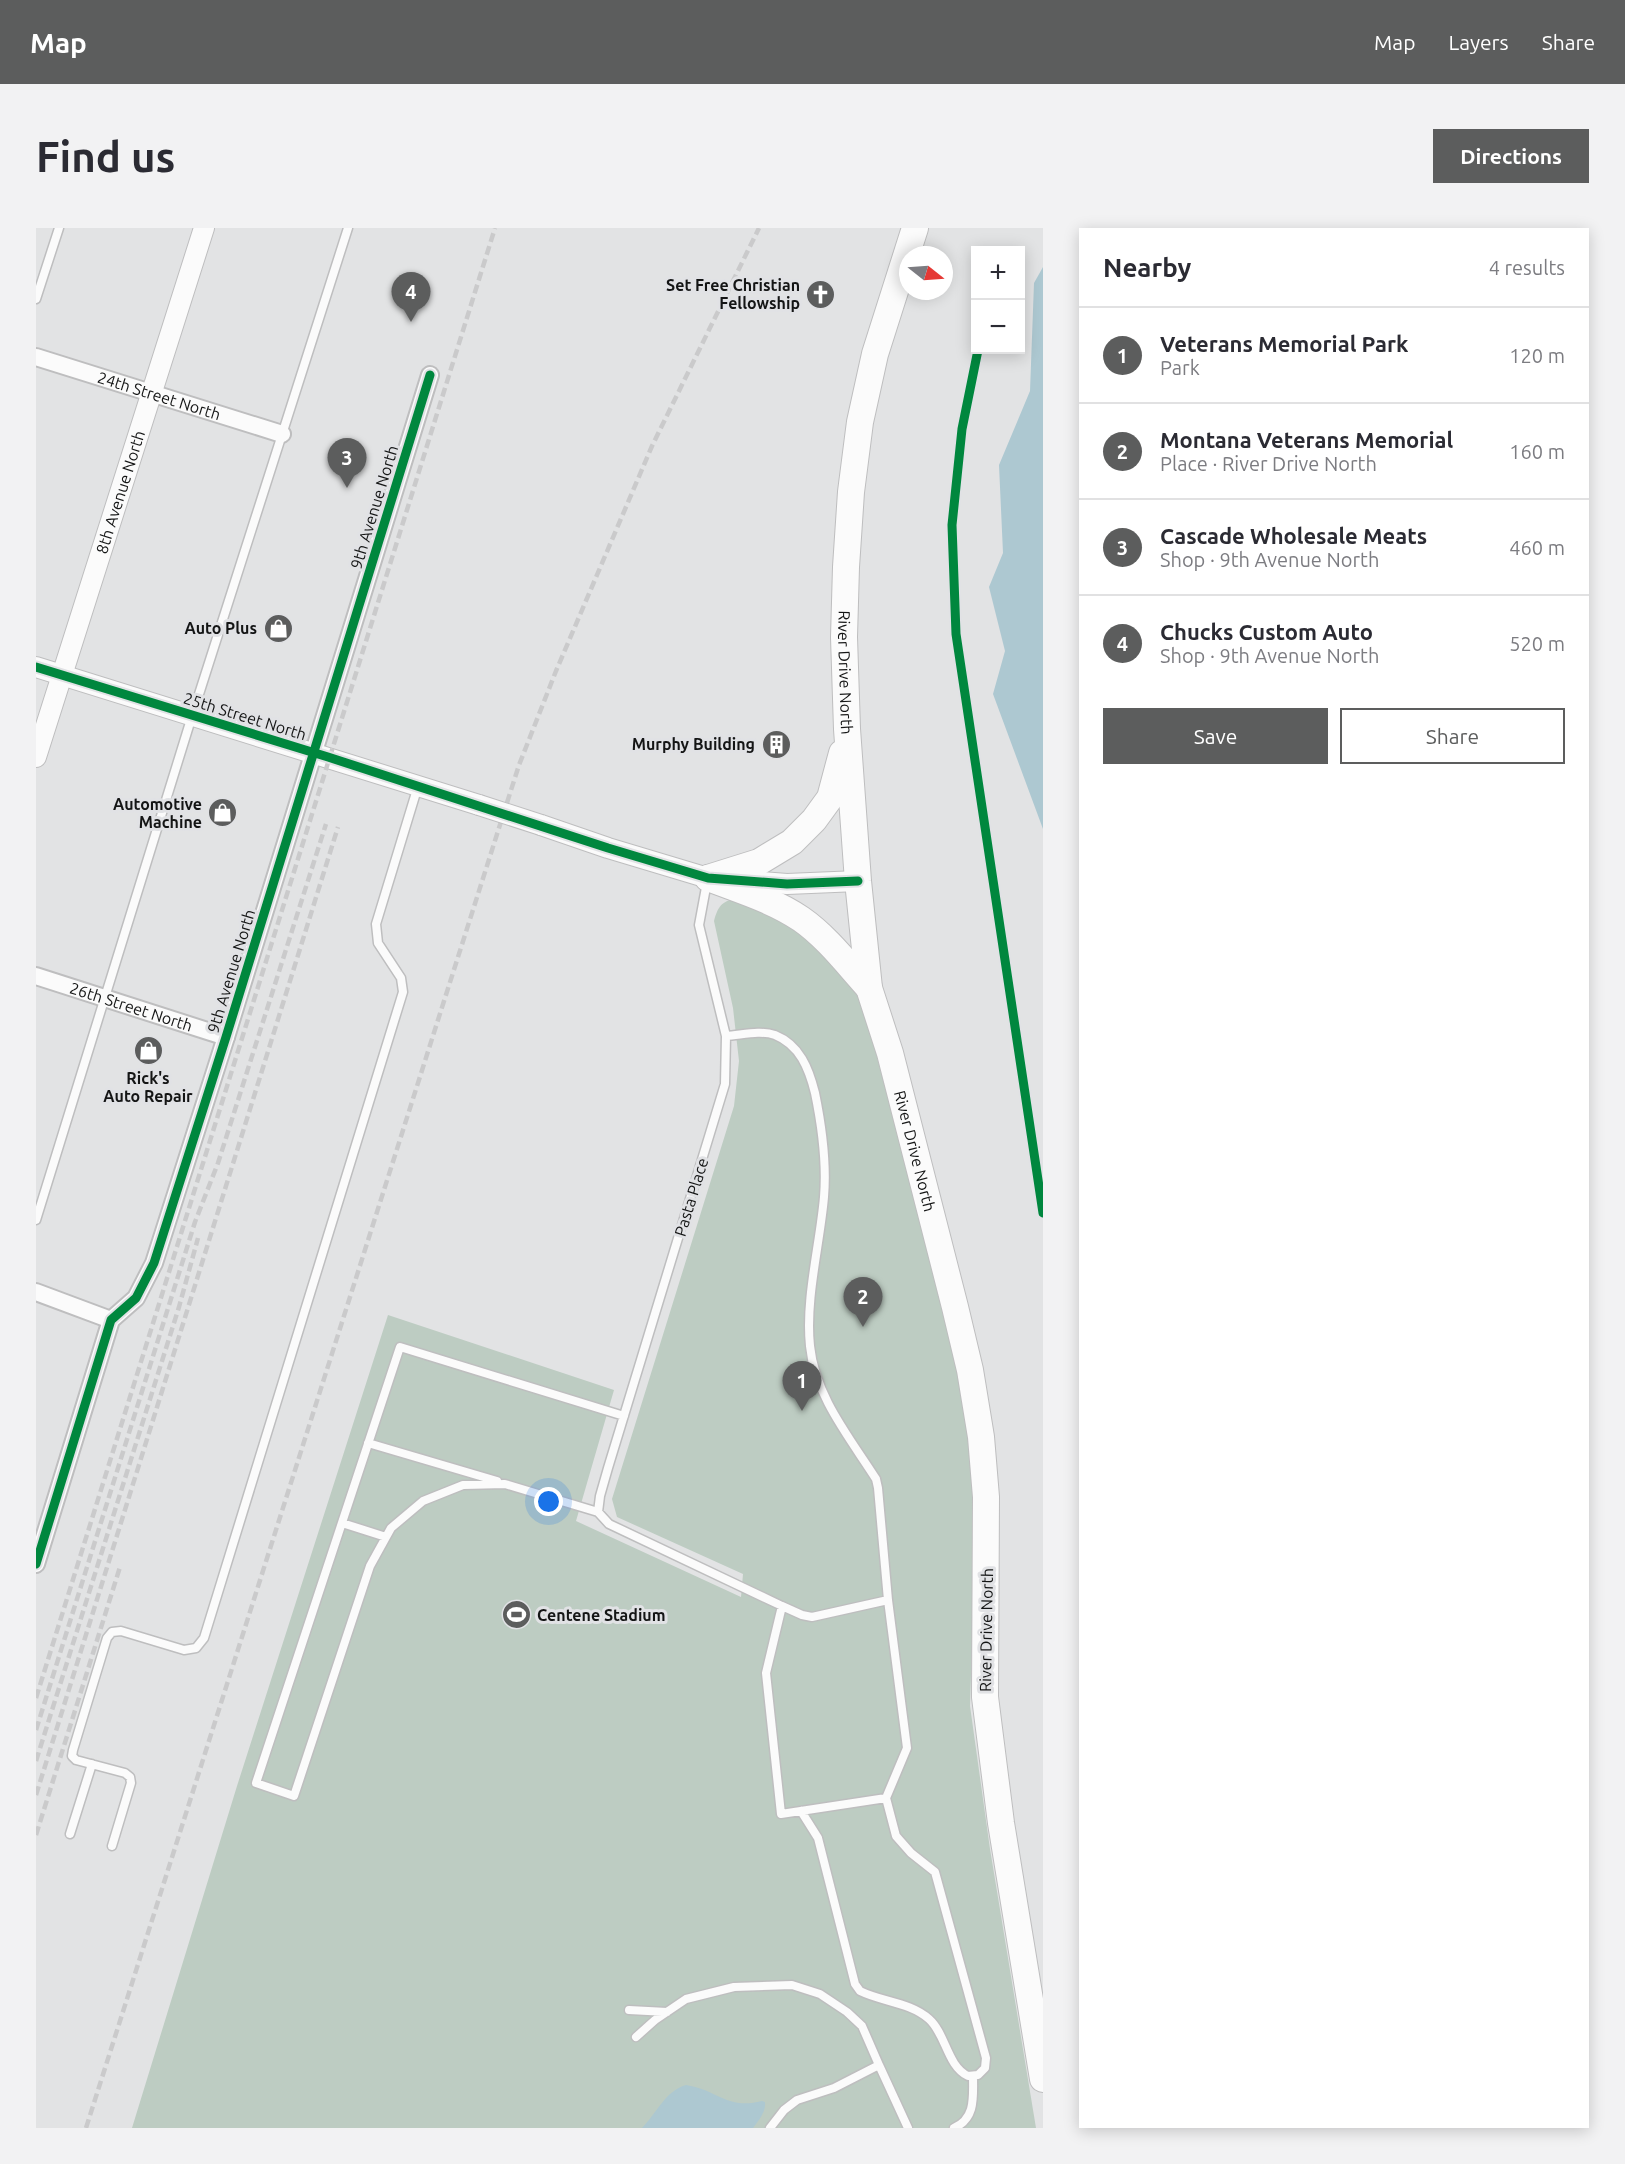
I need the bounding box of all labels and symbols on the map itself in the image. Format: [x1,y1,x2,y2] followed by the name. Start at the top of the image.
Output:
[899,246,953,300] north arrow
[392,272,430,322] pin: 4
[666,276,800,312] place label: Set Free Christian Fellowship
[805,278,837,310] church icon: Set Free Christian Fellowship
[95,368,223,423] street label: 24th Street North
[92,428,148,556] street label: 8th Avenue North
[328,438,366,488] pin: 3
[347,443,401,571] street label: 9th Avenue North
[835,610,856,735] street label: River Drive North
[262,612,294,644] shop icon: Auto Plus
[184,619,257,637] place label: Auto Plus
[181,689,309,743] street label: 25th Street North
[760,728,792,760] building icon: Murphy Building
[632,735,755,753] place label: Murphy Building
[113,795,202,831] place label: Automotive Machine
[207,797,239,829] shop icon: Automotive Machine
[204,907,258,1035] street label: 9th Avenue North
[68,978,195,1035] street label: 26th Street North
[132,1034,164,1066] shop icon: Rick's Auto Repair
[103,1069,193,1105] place label: Rick's Auto Repair
[891,1089,939,1213] street label: River Drive North
[671,1156,711,1238] street label: Pasta Place
[844,1278,882,1327] pin: 2
[782,1362,822,1411] pin: 1
[534,1487,563,1516] your location
[976,1568,996,1692] street label: River Drive North
[500,1599,532,1631] sports icon: Centene Stadium
[537,1606,666,1624] place label: Centene Stadium

